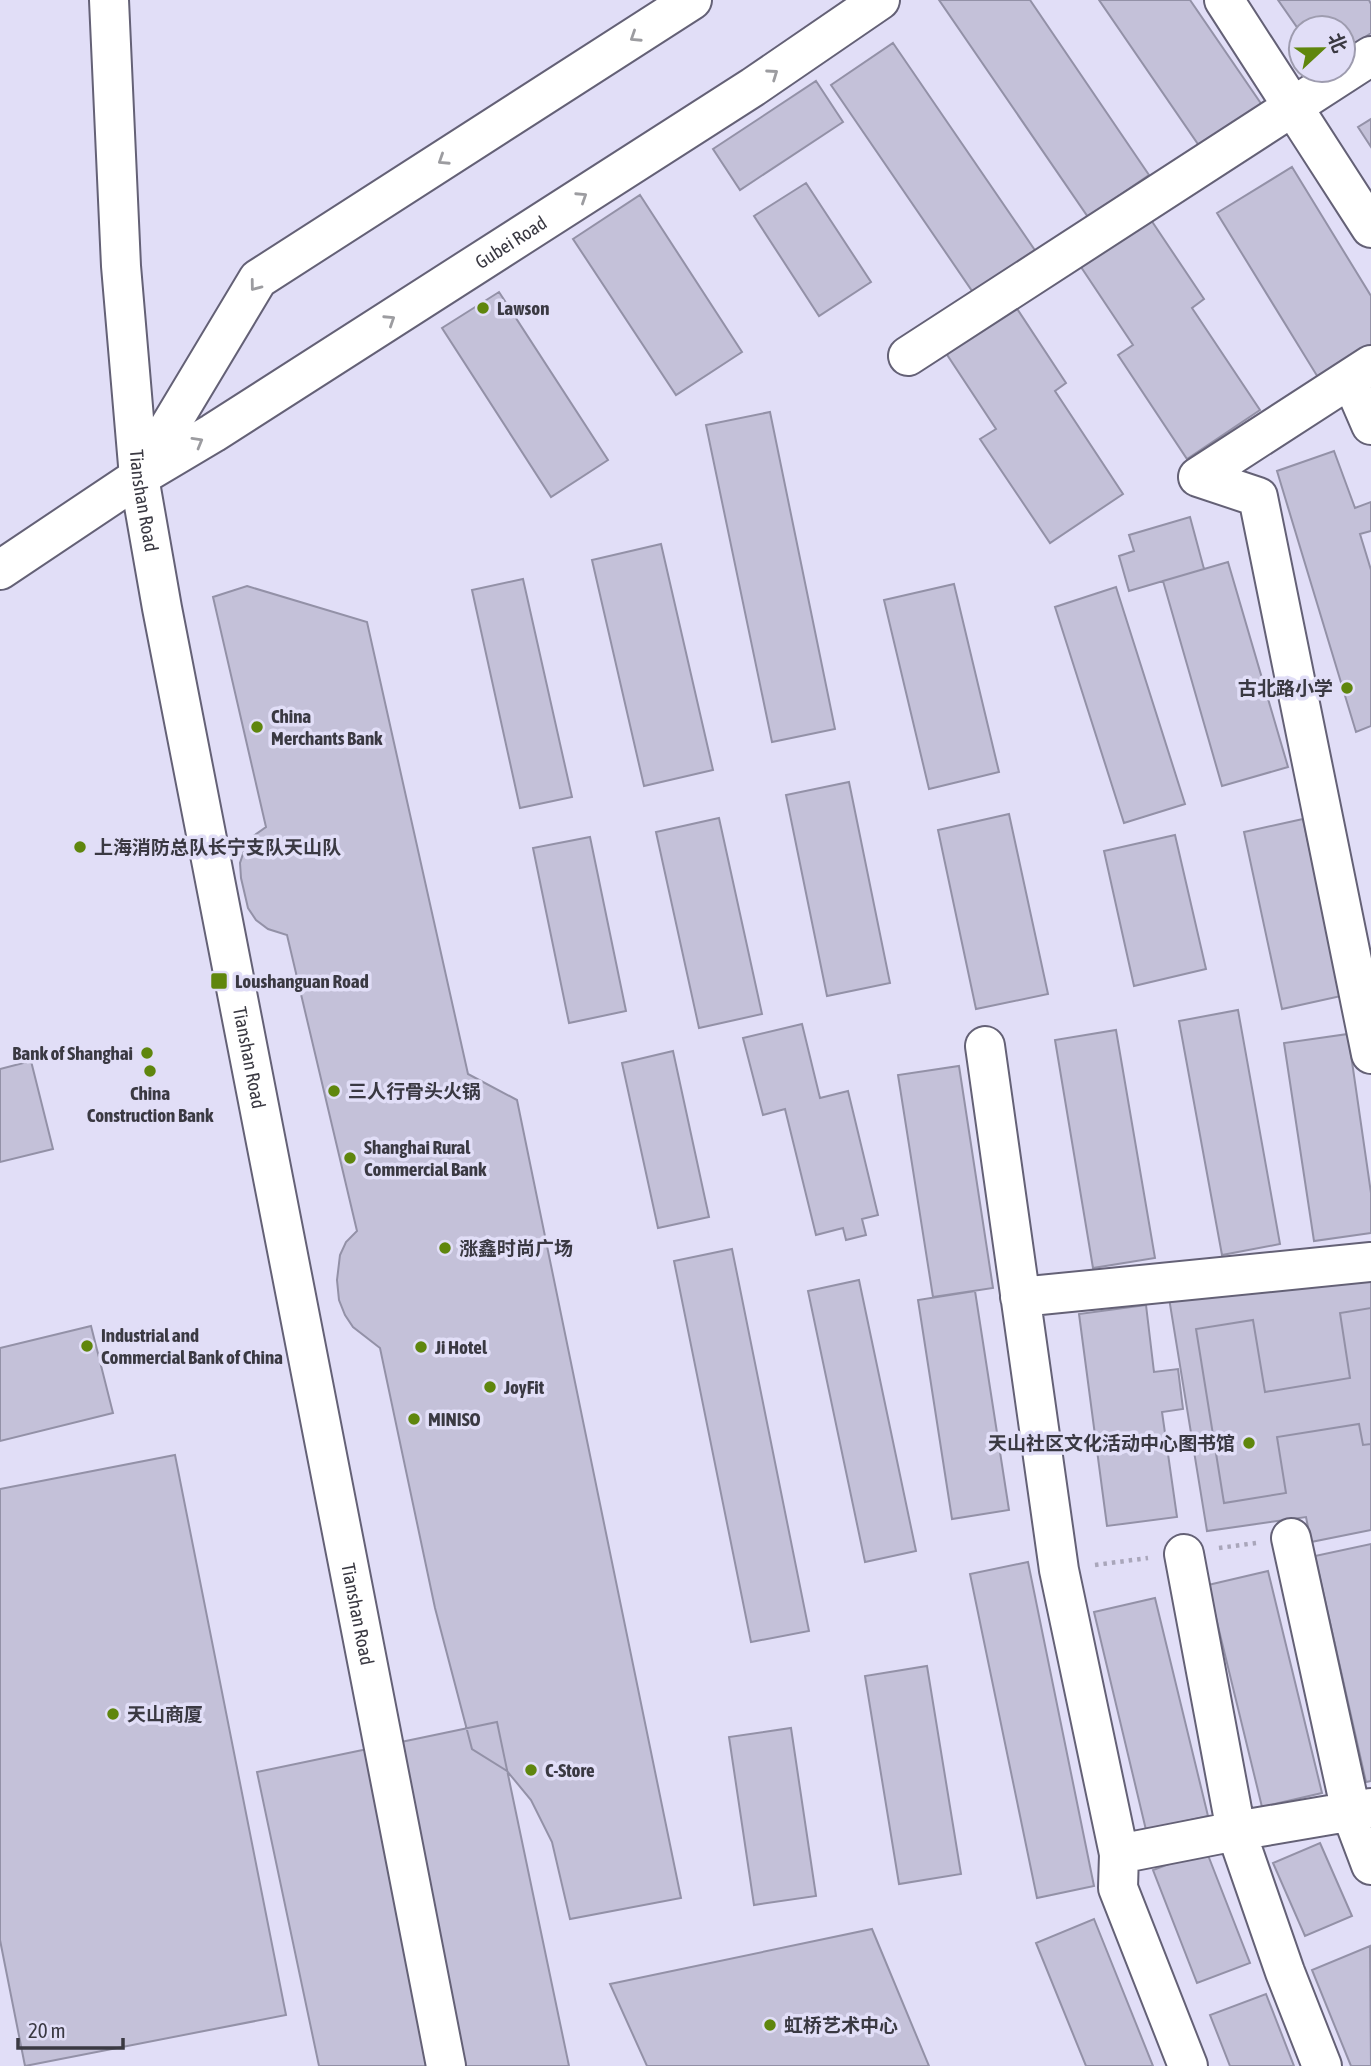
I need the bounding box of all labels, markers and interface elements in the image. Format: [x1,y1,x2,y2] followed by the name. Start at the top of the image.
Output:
[1287,14,1357,84] north arrow
[629,28,642,41] one-way arrow
[1324,30,1352,56] text: 北
[765,70,778,82] one-way arrow
[438,151,451,164] one-way arrow
[574,193,587,206] one-way arrow
[471,211,550,273] street label: Gubei Road
[251,278,263,290] one-way arrow
[497,297,549,319] place label: Lawson
[475,300,491,316] marker: Lawson
[382,316,395,328] one-way arrow
[191,437,203,450] one-way arrow
[126,448,163,553] street label: Tianshan Road
[1238,677,1333,699] place label: 古北路小学
[1339,680,1355,696] marker: 古北路小学
[271,705,383,749] place label: China Merchants Bank
[249,719,265,735] marker: China Merchants Bank
[94,836,341,858] place label: 上海消防总队长宁支队天山队
[72,839,88,855] marker: 上海消防总队长宁支队天山队
[235,970,369,992] place label: Loushanguan Road
[209,971,229,991] marker: Loushanguan Road
[229,1005,270,1110] street label: Tianshan Road
[12,1042,133,1064] place label: Bank of Shanghai
[139,1045,155,1061] marker: Bank of Shanghai
[142,1063,158,1079] marker: China Construction Bank
[348,1080,481,1102] place label: 三人行骨头火锅
[87,1082,214,1126] place label: China Construction Bank
[326,1083,342,1099] marker: 三人行骨头火锅
[364,1136,487,1180] place label: Shanghai Rural Commercial Bank
[342,1150,358,1166] marker: Shanghai Rural Commercial Bank
[459,1237,573,1259] place label: 涨鑫时尚广场
[437,1240,453,1256] marker: 涨鑫时尚广场
[101,1324,283,1368] place label: Industrial and Commercial Bank of China
[434,1336,488,1358] place label: Ji Hotel
[79,1338,95,1354] marker: Industrial and Commercial Bank of China
[413,1339,429,1355] marker: Ji Hotel
[503,1376,545,1398] place label: JoyFit
[482,1379,498,1395] marker: JoyFit
[428,1408,481,1430] place label: MINISO
[406,1411,422,1427] marker: MINISO
[988,1432,1235,1454] place label: 天山社区文化活动中心图书馆
[1241,1435,1257,1451] marker: 天山社区文化活动中心图书馆
[337,1561,379,1667] street label: Tianshan Road
[127,1703,203,1725] place label: 天山商厦
[105,1706,121,1722] marker: 天山商厦
[545,1759,595,1781] place label: C-Store
[523,1762,539,1778] marker: C-Store
[18,2007,122,2050] scale bar
[784,2014,898,2036] place label: 虹桥艺术中心
[762,2017,778,2033] marker: 虹桥艺术中心
[28,2018,66,2042] text: 20 m

